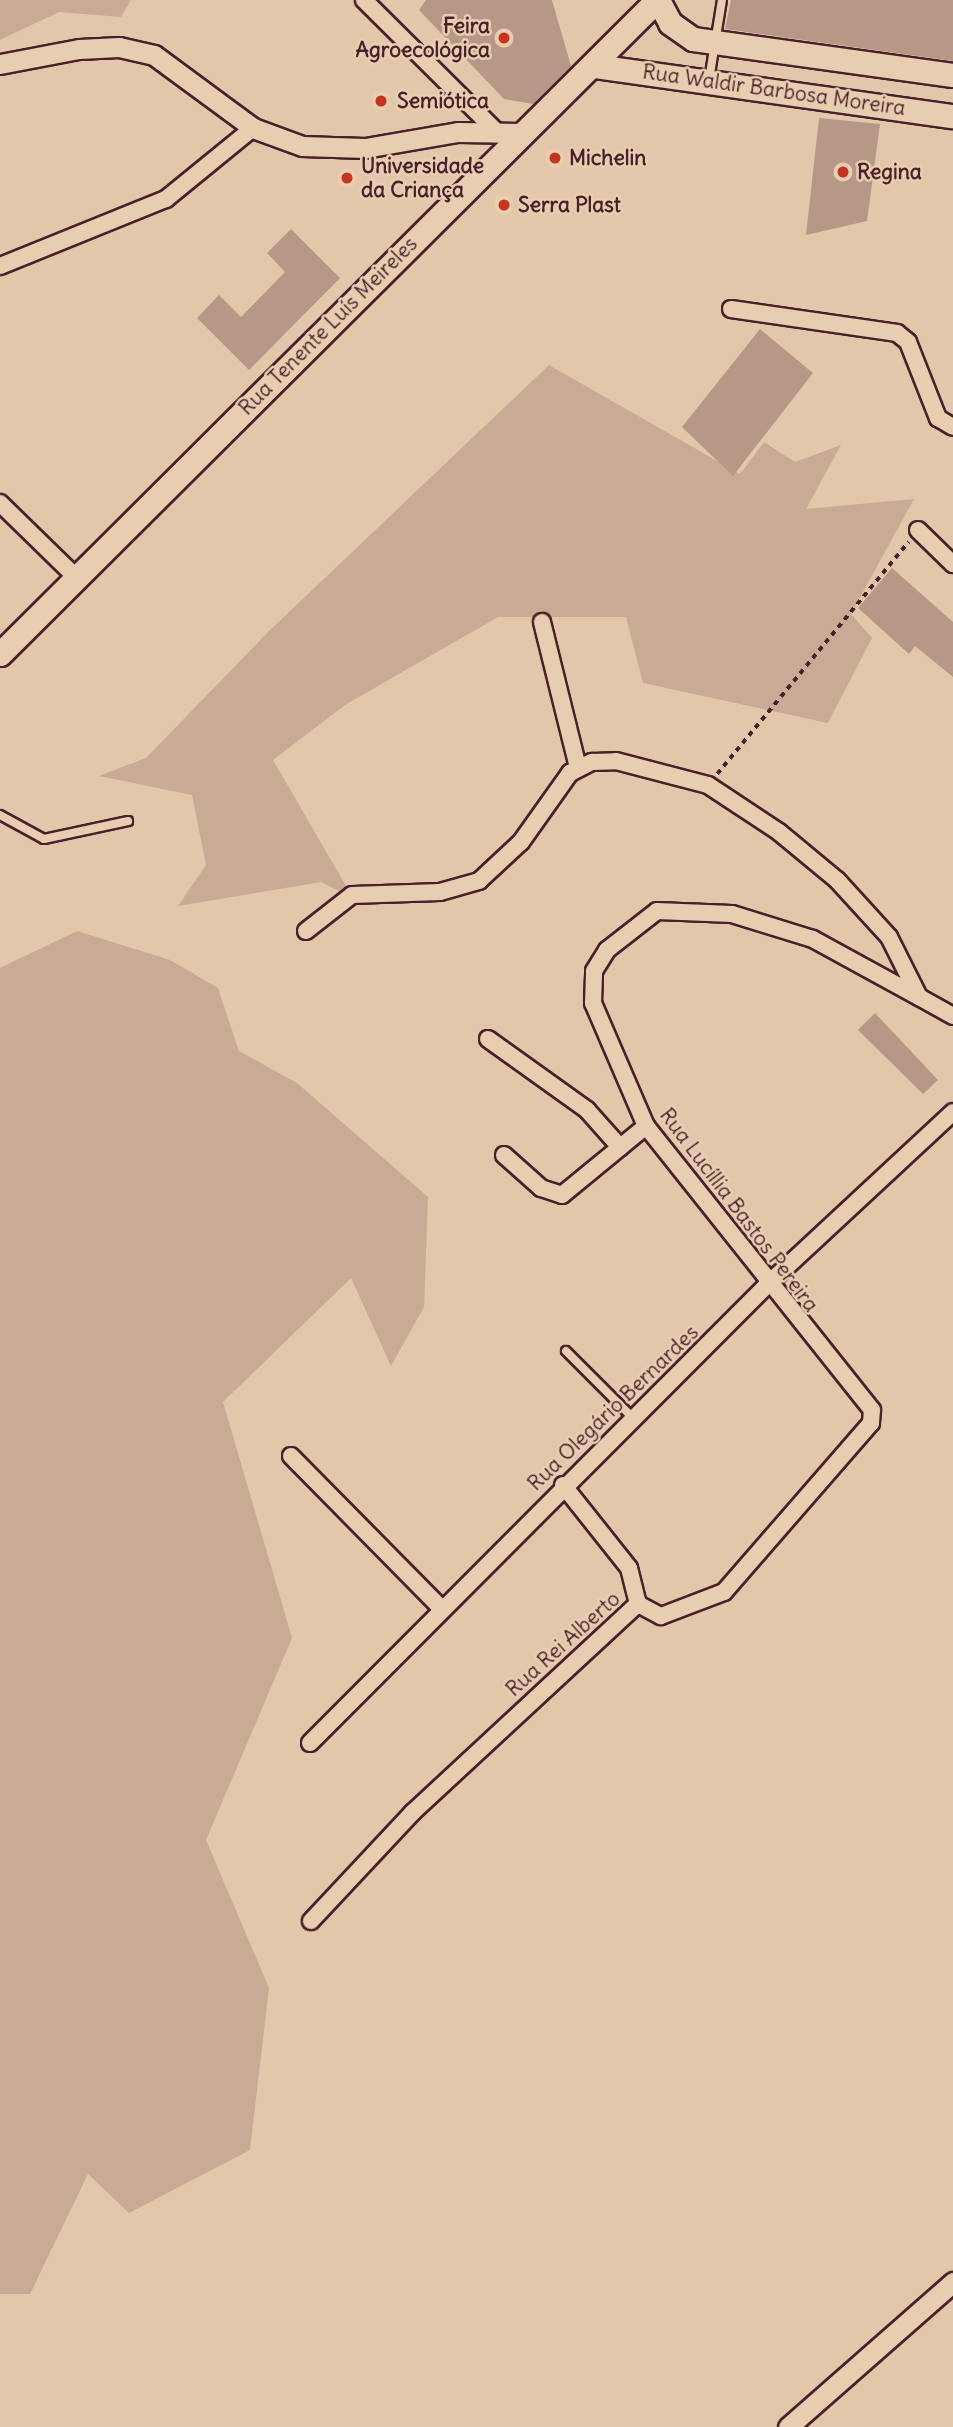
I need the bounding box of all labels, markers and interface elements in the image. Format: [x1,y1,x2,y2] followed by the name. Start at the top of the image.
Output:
[356,13,490,63] place label: Feira Agroecológica
[496,30,512,46] marker: Feira Agroecológica
[641,59,907,121] street label: Rua Waldir Barbosa Moreira
[397,88,489,114] place label: Semiótica
[371,91,391,111] marker: Semiótica
[569,145,646,171] place label: Michelin
[547,150,563,166] marker: Michelin
[361,153,484,203] place label: Universidade da Criança
[857,159,922,185] place label: Regina
[835,164,851,180] marker: Regina
[339,170,355,186] marker: Universidade da Criança
[518,192,621,218] place label: Serra Plast
[496,197,512,213] marker: Serra Plast
[233,231,423,421] street label: Rua Tenente Luís Meireles
[654,1103,824,1317] street label: Rua Lucíllia Bastos Pereira
[522,1320,704,1496] street label: Rua Olegário Bernardes
[501,1586,625,1702] street label: Rua Rei Alberto

